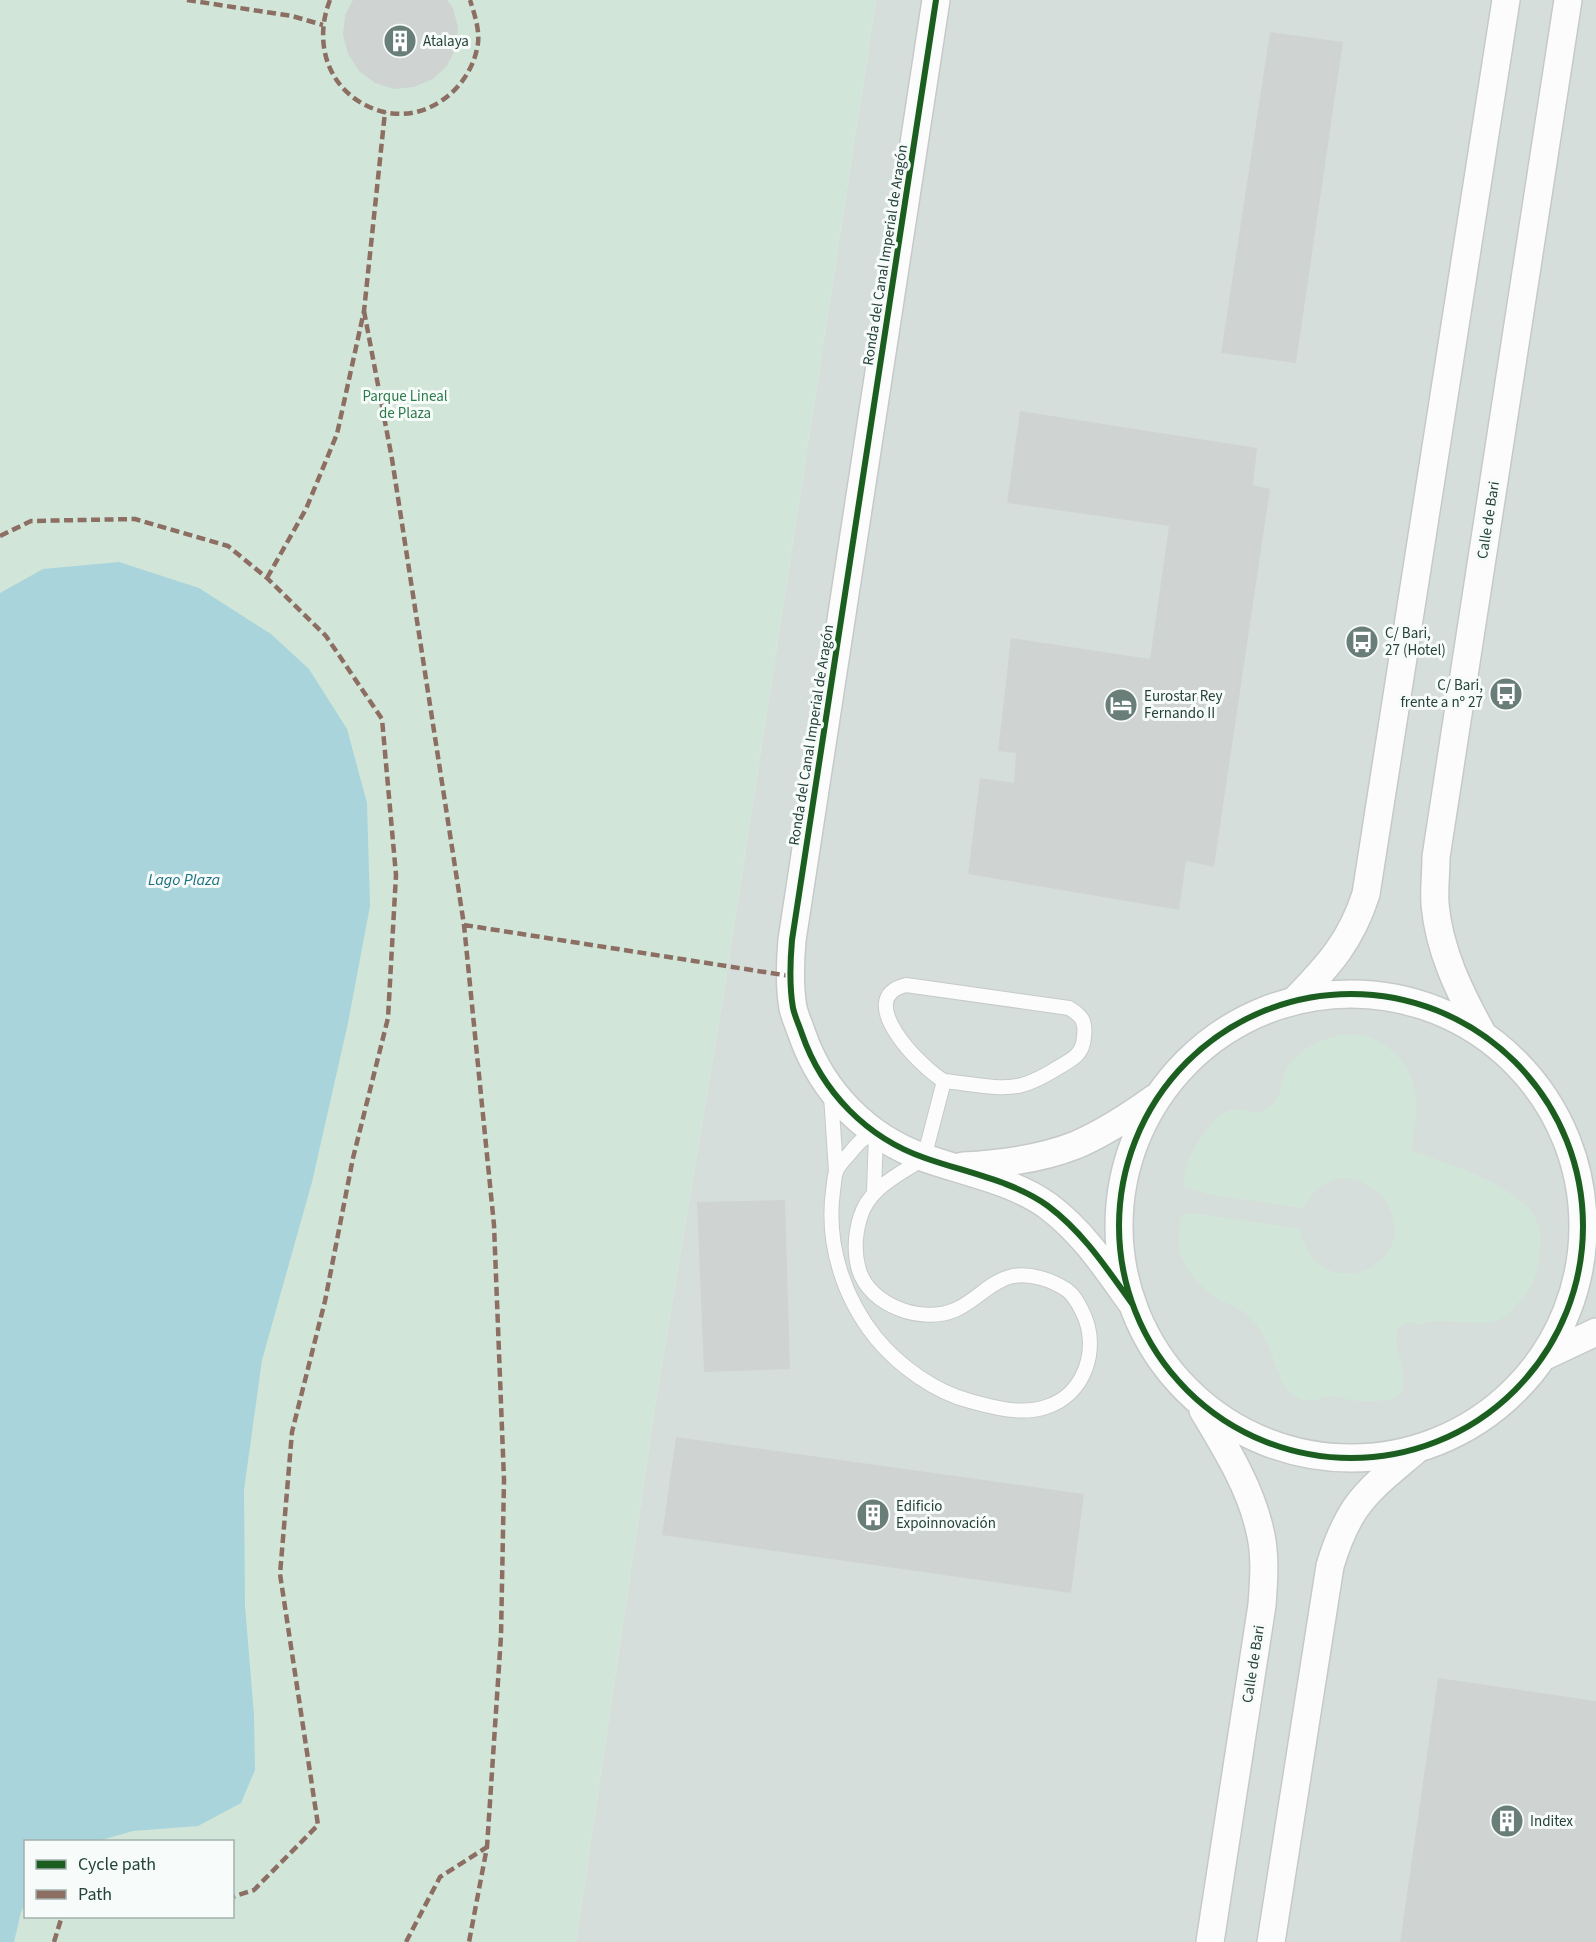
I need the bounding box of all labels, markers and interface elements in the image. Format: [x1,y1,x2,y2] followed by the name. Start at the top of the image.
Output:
[382,23,418,59] building icon: Atalaya
[423,31,469,52] place label: Atalaya
[858,143,913,367] street label: Ronda del Canal Imperial de Aragón
[362,386,448,424] park label: Parque Lineal de Plaza
[1472,480,1505,560] street label: Calle de Bari
[784,623,839,847] street label: Ronda del Canal Imperial de Aragón
[1385,623,1446,661] place label: C/ Bari, 27 (Hotel)
[1344,624,1380,660] bus stop icon: C/ Bari, 27 (Hotel)
[1400,675,1483,713] place label: C/ Bari, frente a nº 27
[1488,676,1524,712] bus stop icon: C/ Bari, frente a nº 27
[1144,686,1223,724] place label: Eurostar Rey Fernando II
[1103,687,1139,723] hotel icon: Eurostar Rey Fernando II
[148,869,220,891] water label: Lago Plaza
[896,1496,996,1534] place label: Edificio Expoinnovación
[855,1497,891,1533] building icon: Edificio Expoinnovación
[1237,1624,1270,1704] street label: Calle de Bari
[1489,1803,1525,1839] building icon: Inditex
[1530,1811,1573,1832] place label: Inditex
[24,1840,234,1918] legend
[78,1852,156,1877] text: Cycle path
[78,1882,112,1907] text: Path

